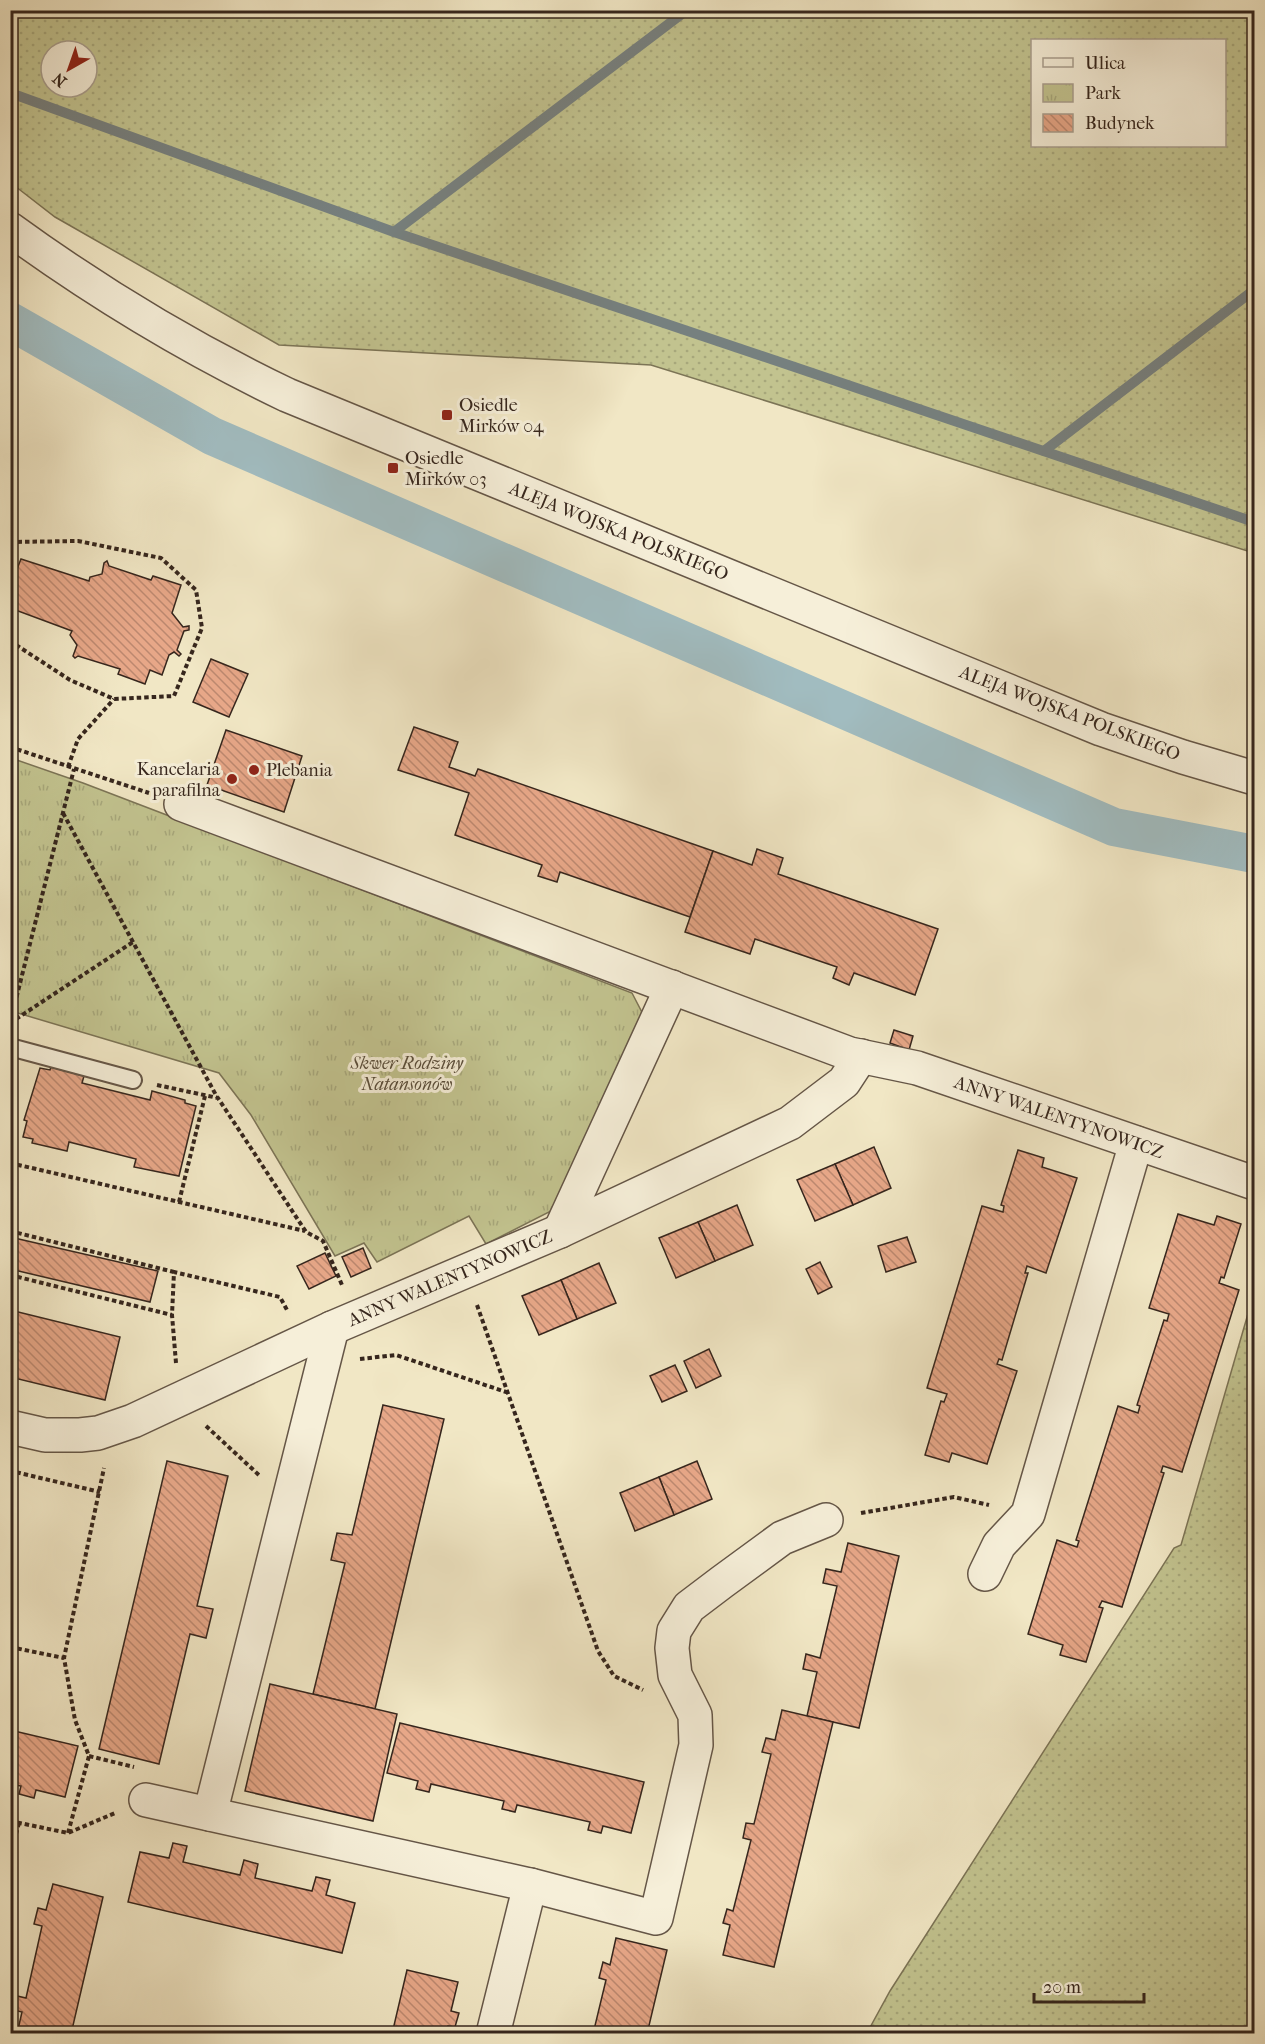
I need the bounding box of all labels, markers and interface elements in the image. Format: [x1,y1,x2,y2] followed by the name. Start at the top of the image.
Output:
[39,39,99,99] north arrow
[1031,39,1226,147] legend
[1085,53,1126,74] text: Ulica
[48,68,70,91] text: N
[1085,83,1122,104] text: Park
[1085,113,1155,134] text: Budynek
[459,395,544,437] place label: Osiedle Mirków 04
[440,408,454,422] marker: Osiedle Mirków 04
[405,448,487,490] place label: Osiedle Mirków 03
[386,461,400,475] marker: Osiedle Mirków 03
[505,477,731,585] street label: ALEJA WOJSKA POLSKIEGO
[956,661,1183,765] street label: ALEJA WOJSKA POLSKIEGO
[137,759,221,801] place label: Kancelaria parafilna
[266,760,333,781] place label: Plebania
[247,763,261,777] marker: Plebania
[225,772,239,786] marker: Kancelaria parafilna
[350,1053,464,1095] park label: Skwer Rodziny Natansonów
[951,1071,1166,1163] street label: ANNY WALENTYNOWICZ
[344,1226,555,1331] street label: ANNY WALENTYNOWICZ
[1034,1966,1144,2004] scale bar
[1043,1977,1081,1998] text: 20 m

